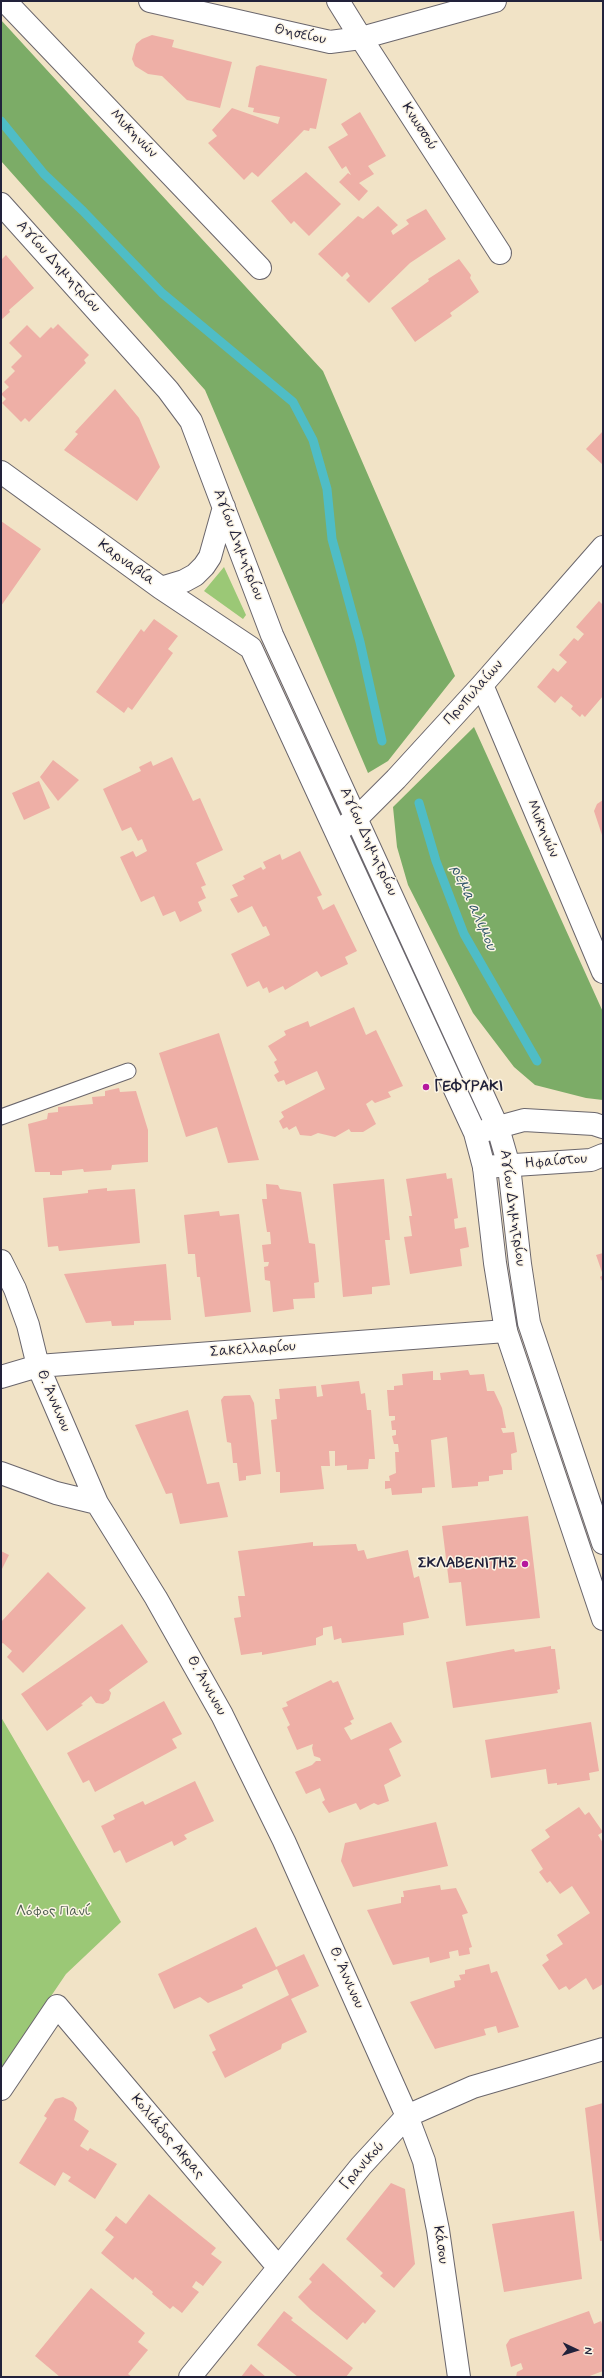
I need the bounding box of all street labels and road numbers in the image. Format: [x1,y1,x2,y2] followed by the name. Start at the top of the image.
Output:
[272,21,328,49] street label: Θησείου
[397,100,441,154] street label: Κνωσσού
[105,106,161,162] street label: Μυκηνών
[12,217,104,317] street label: Αγίου Δημητρίου
[209,487,267,603] street label: Αγίου Δημητρίου
[94,536,158,590] street label: Καρναβία
[440,657,508,729] street label: Προπυλαίων
[335,785,401,899] street label: Αγίου Δημητρίου
[522,797,562,861] street label: Μυκηνών
[495,1149,529,1267] street label: Αγίου Δημητρίου
[524,1150,588,1174] street label: Ηφαίστου
[210,1338,296,1362] street label: Σακελλαρίου
[32,1367,74,1435] street label: Θ. Άννινου
[182,1653,230,1719] street label: Θ. Άννινου
[324,1944,368,2012] street label: Θ. Άννινου
[126,2091,208,2183] street label: Κολιάδος Ακρας
[337,2138,389,2194] street label: Γρανικού
[428,2225,452,2265] street label: Κάσου

